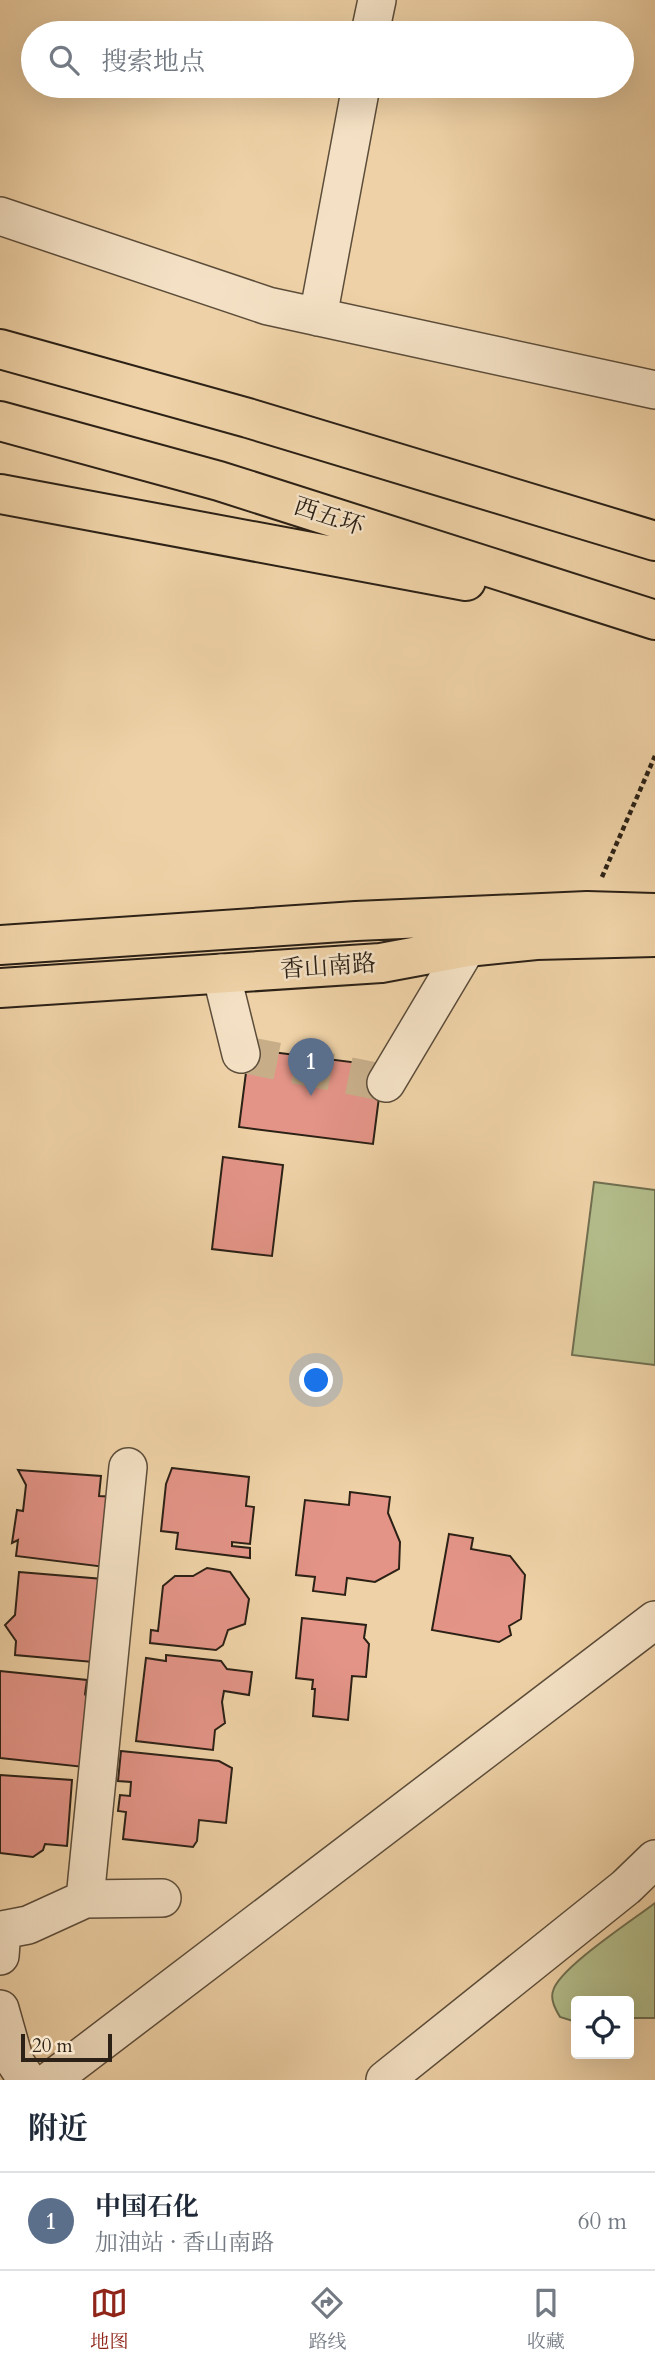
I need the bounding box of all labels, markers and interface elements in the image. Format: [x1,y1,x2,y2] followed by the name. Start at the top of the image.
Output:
[21,21,634,98] search box
[45,41,83,79] icon: search
[101,44,205,79] text: 搜索地点
[290,490,368,543] street label: 西五环
[279,947,377,986] street label: 香山南路
[288,1038,334,1096] pin: 1
[299,1363,333,1397] your location
[571,1996,634,2059] map controls
[571,1996,634,2059] button: locate
[21,2031,112,2063] scale bar
[32,2033,73,2059] text: 20 m
[28,2108,88,2149] text: 附近
[95,2189,199,2224] text: 中国石化
[45,2206,57,2237] text: 1
[578,2206,627,2237] text: 60 m
[95,2227,274,2258] text: 加油站 · 香山南路
[90,2284,128,2355] tab: 地图
[308,2284,347,2355] tab: 路线
[527,2284,565,2355] tab: 收藏

